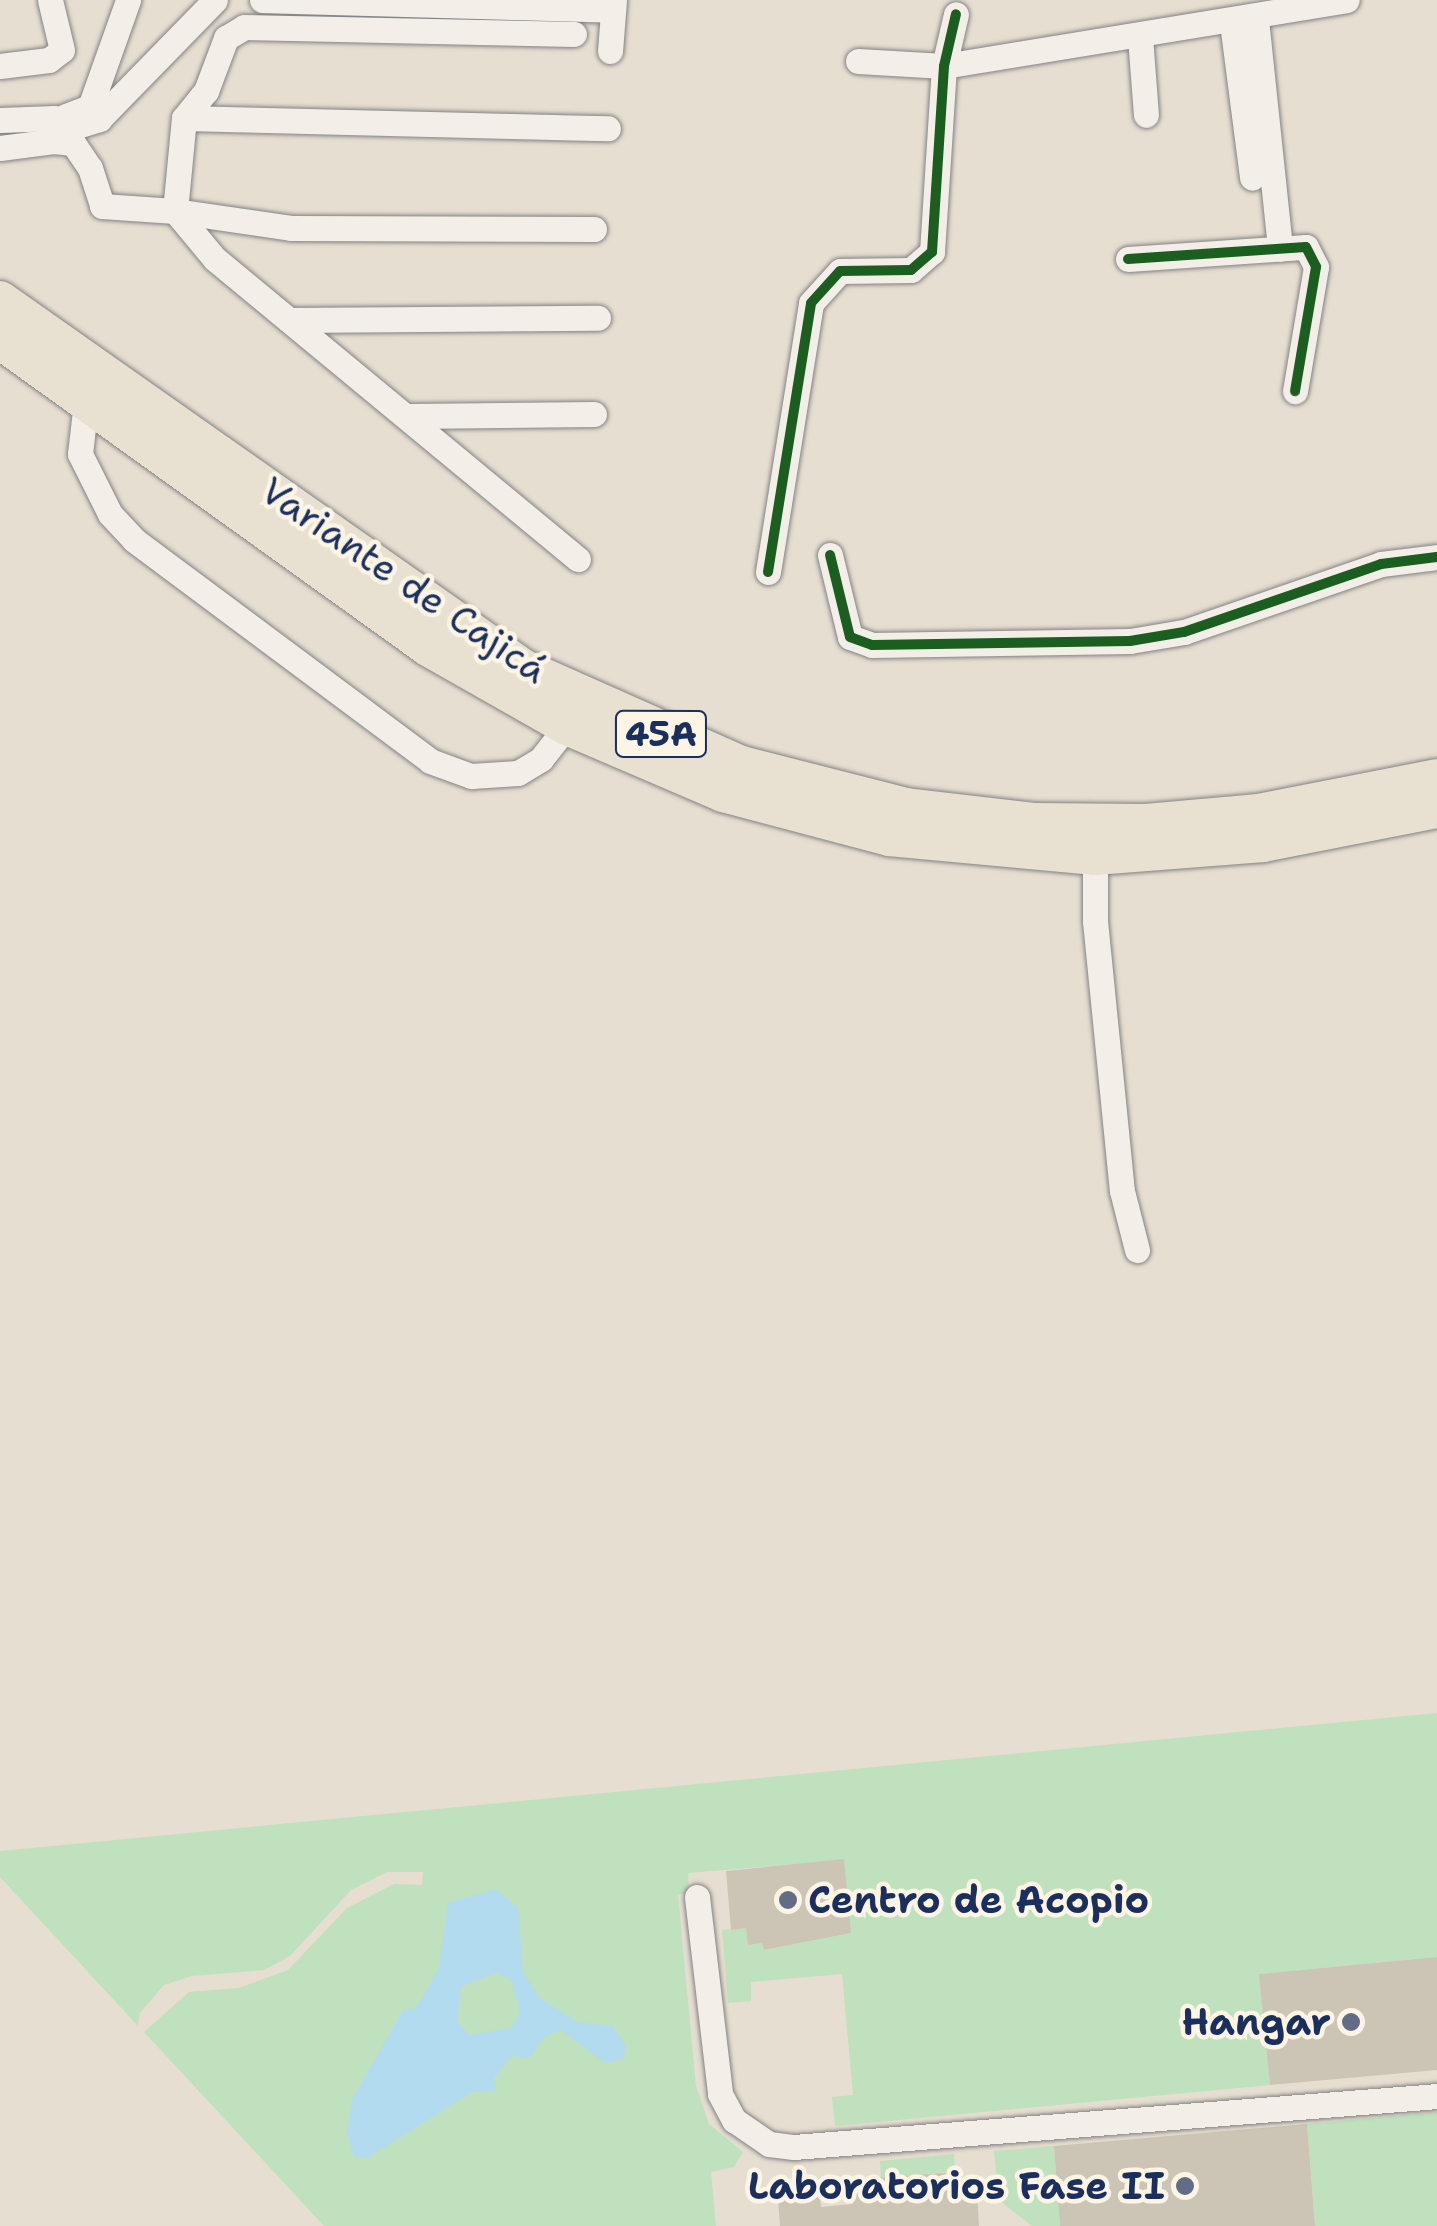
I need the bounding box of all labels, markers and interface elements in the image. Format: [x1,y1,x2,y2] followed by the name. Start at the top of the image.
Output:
[252,467,556,693] street label: Variante de Cajicá
[614,704,708,764] road number: 45A
[808,1877,1149,1923] place label: Centro de Acopio
[777,1889,799,1911] marker: Centro de Acopio
[1182,1999,1331,2045] place label: Hangar
[1340,2011,1362,2033] marker: Hangar
[748,2163,1165,2209] place label: Laboratorios Fase II
[1174,2175,1196,2197] marker: Laboratorios Fase II

